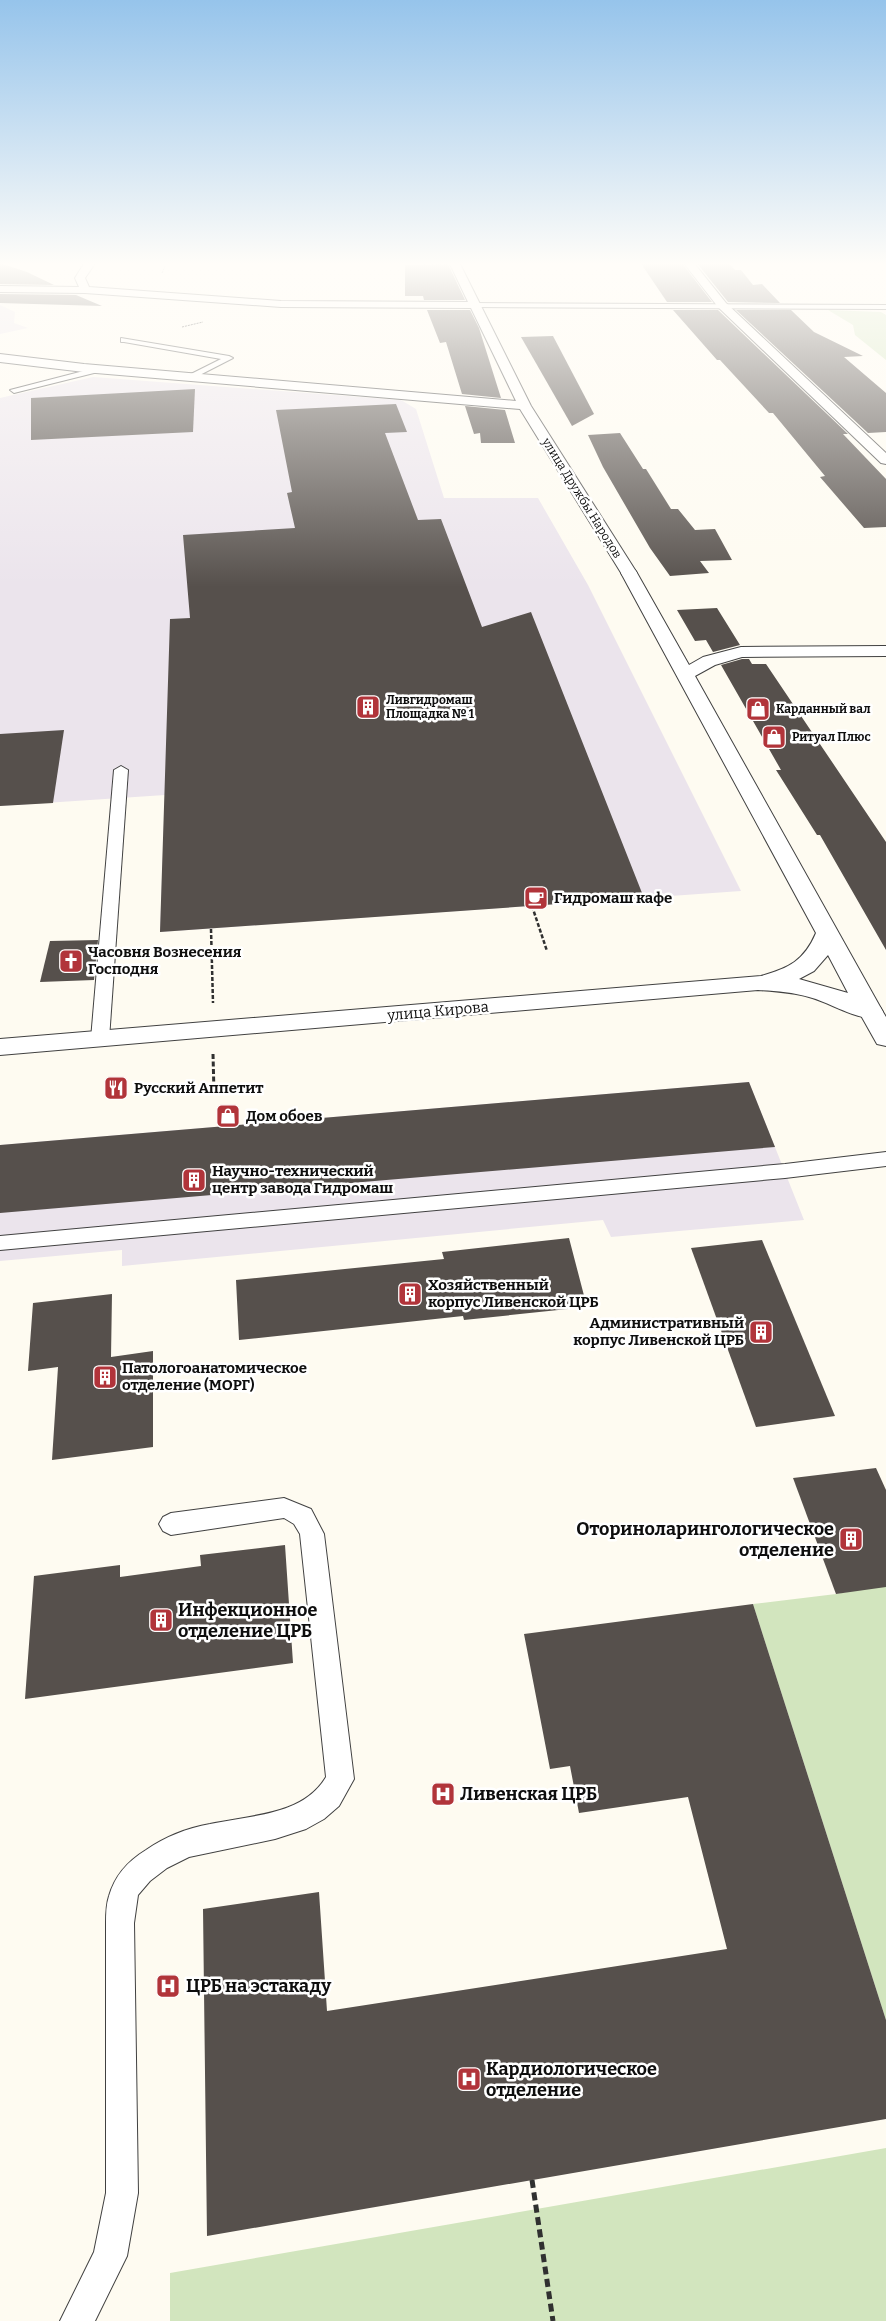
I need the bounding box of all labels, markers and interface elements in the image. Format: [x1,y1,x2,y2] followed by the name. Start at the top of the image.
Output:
[539,435,625,561] street label: улица Дружбы Народов
[386,693,475,721] place label: Ливгидромаш Площадка № 1
[355,694,381,720] building icon: Ливгидромаш Площадка № 1
[745,696,771,722] shop icon: Карданный вал
[776,702,871,716] place label: Карданный вал
[761,724,787,750] shop icon: Ритуал Плюс
[792,730,871,744] place label: Ритуал Плюс
[523,885,549,911] cafe icon: Гидромаш кафе
[554,889,672,907] place label: Гидромаш кафе
[88,943,242,978] place label: Часовня Вознесения Господня
[58,948,84,974] church icon: Часовня Вознесения Господня
[386,998,489,1024] street label: улица Кирова
[103,1075,129,1101] restaurant icon: Русский Аппетит
[134,1079,264,1097] place label: Русский Аппетит
[215,1103,241,1129] shop icon: Дом обоев
[246,1107,323,1125] place label: Дом обоев
[212,1162,393,1197] place label: Научно-технический центр завода Гидромаш
[181,1167,207,1193] building icon: Научно-технический центр завода Гидромаш
[428,1276,599,1311] place label: Хозяйственный корпус Ливенской ЦРБ
[397,1281,423,1307] building icon: Хозяйственный корпус Ливенской ЦРБ
[573,1314,744,1349] place label: Административный корпус Ливенской ЦРБ
[748,1319,774,1345] building icon: Административный корпус Ливенской ЦРБ
[122,1359,307,1394] place label: Патологоанатомическое отделение (МОРГ)
[92,1364,118,1390] building icon: Патологоанатомическое отделение (МОРГ)
[576,1518,834,1561] place label: Оториноларингологическое отделение
[838,1526,864,1552] building icon: Оториноларингологическое отделение
[178,1599,317,1642] place label: Инфекционное отделение ЦРБ
[148,1607,174,1633] building icon: Инфекционное отделение ЦРБ
[430,1781,456,1807] hospital icon: Ливенская ЦРБ
[460,1783,597,1805] place label: Ливенская ЦРБ
[155,1973,181,1999] hospital icon: ЦРБ на эстакаду
[186,1975,332,1997] place label: ЦРБ на эстакаду
[486,2058,657,2101] place label: Кардиологическое отделение
[456,2066,482,2092] hospital icon: Кардиологическое отделение

